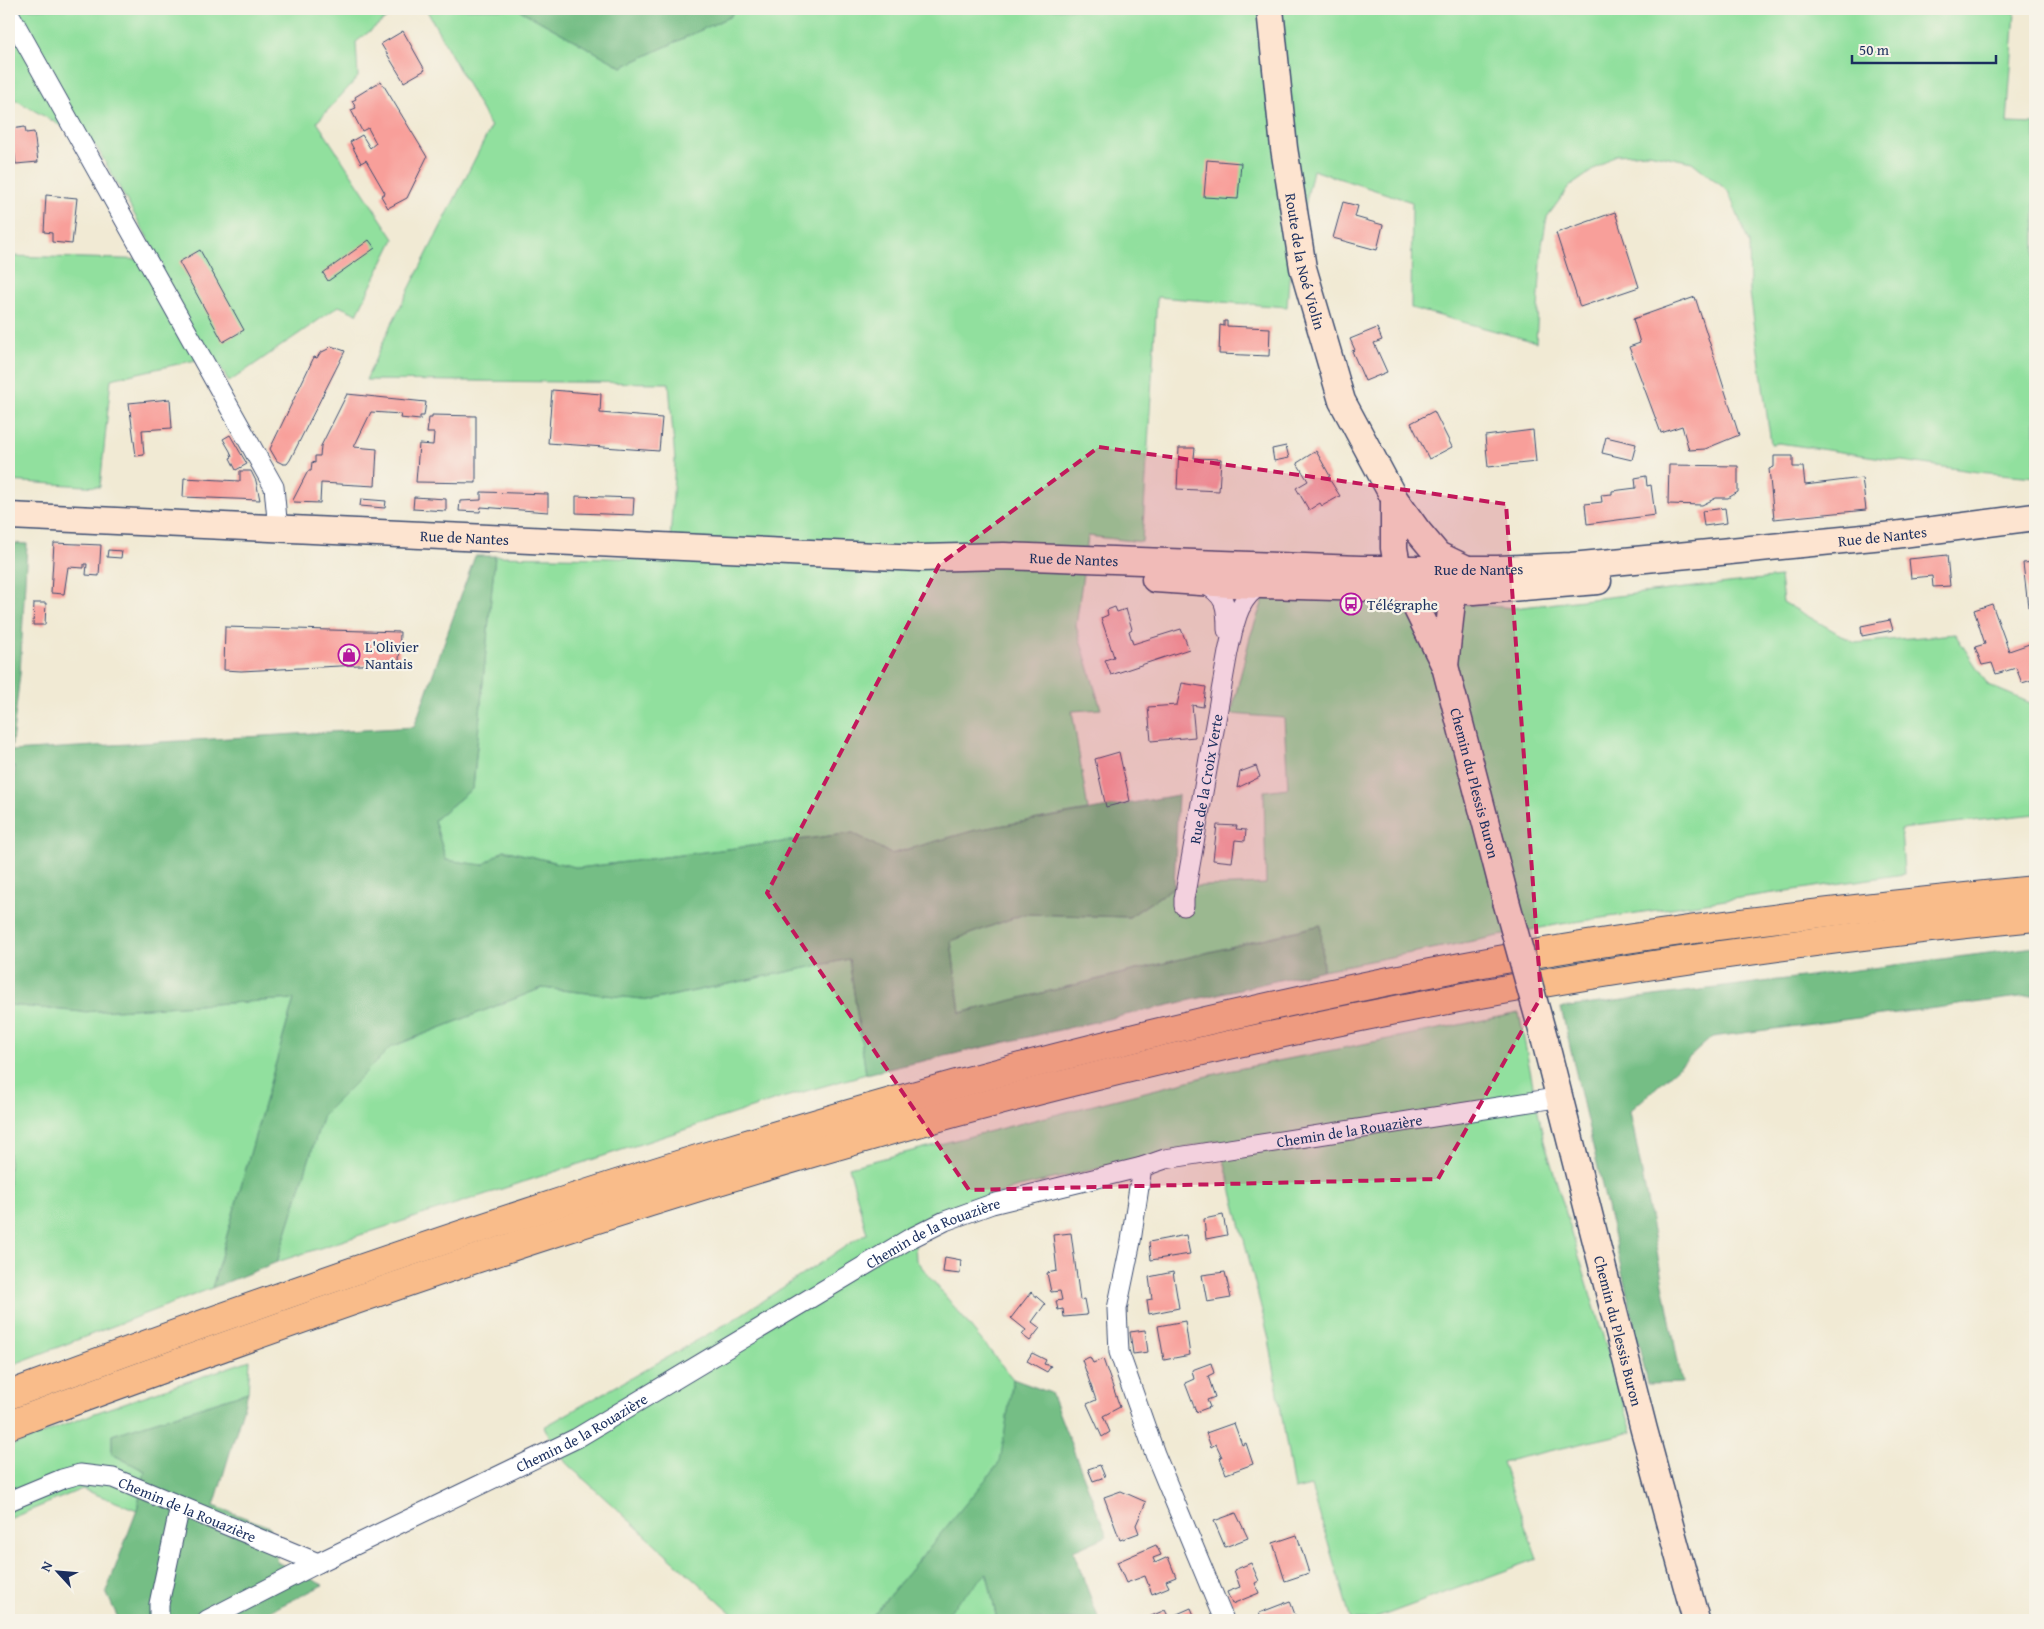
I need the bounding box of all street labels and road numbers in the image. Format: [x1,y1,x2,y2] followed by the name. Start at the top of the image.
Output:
[1281,191,1331,332] street label: Route de la Noé Violin
[1837,520,1928,551] street label: Rue de Nantes
[420,524,510,550] street label: Rue de Nantes
[1029,546,1119,571] street label: Rue de Nantes
[1434,557,1524,580] street label: Rue de Nantes
[1446,705,1505,861] street label: Chemin du Plessis Buron
[1184,712,1227,846] street label: Rue de la Croix Verte
[1275,1108,1424,1152] street label: Chemin de la Rouazière
[862,1192,1002,1273] street label: Chemin de la Rouazière
[1589,1253,1648,1409] street label: Chemin du Plessis Buron
[512,1388,651,1477] street label: Chemin de la Rouazière
[116,1471,260,1547] street label: Chemin de la Rouazière

